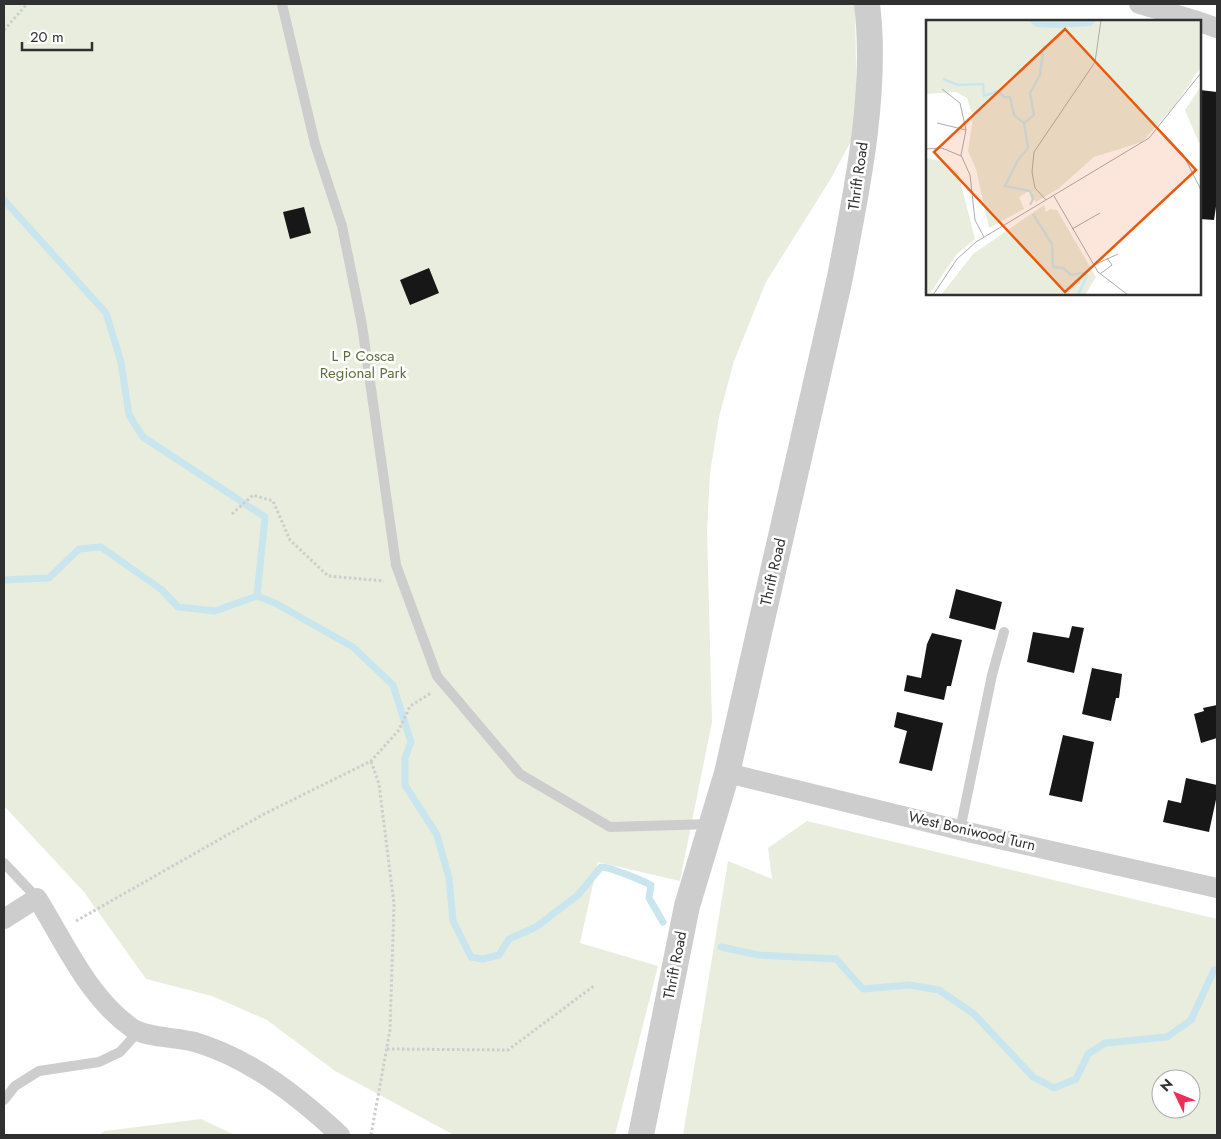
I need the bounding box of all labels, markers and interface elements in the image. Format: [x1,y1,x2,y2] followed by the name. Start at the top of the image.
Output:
[22,20,92,52] scale bar
[926,20,1201,295] inset map
[30,26,64,48] text: 20 m
[842,140,874,212] street label: Thrift Road
[320,345,407,384] park label: L P Cosca Regional Park
[755,536,791,608] street label: Thrift Road
[906,806,1038,856] street label: West Boniwood Turn
[658,929,692,1001] street label: Thrift Road
[1151,1069,1201,1119] north arrow
[1155,1074,1178,1096] text: N

